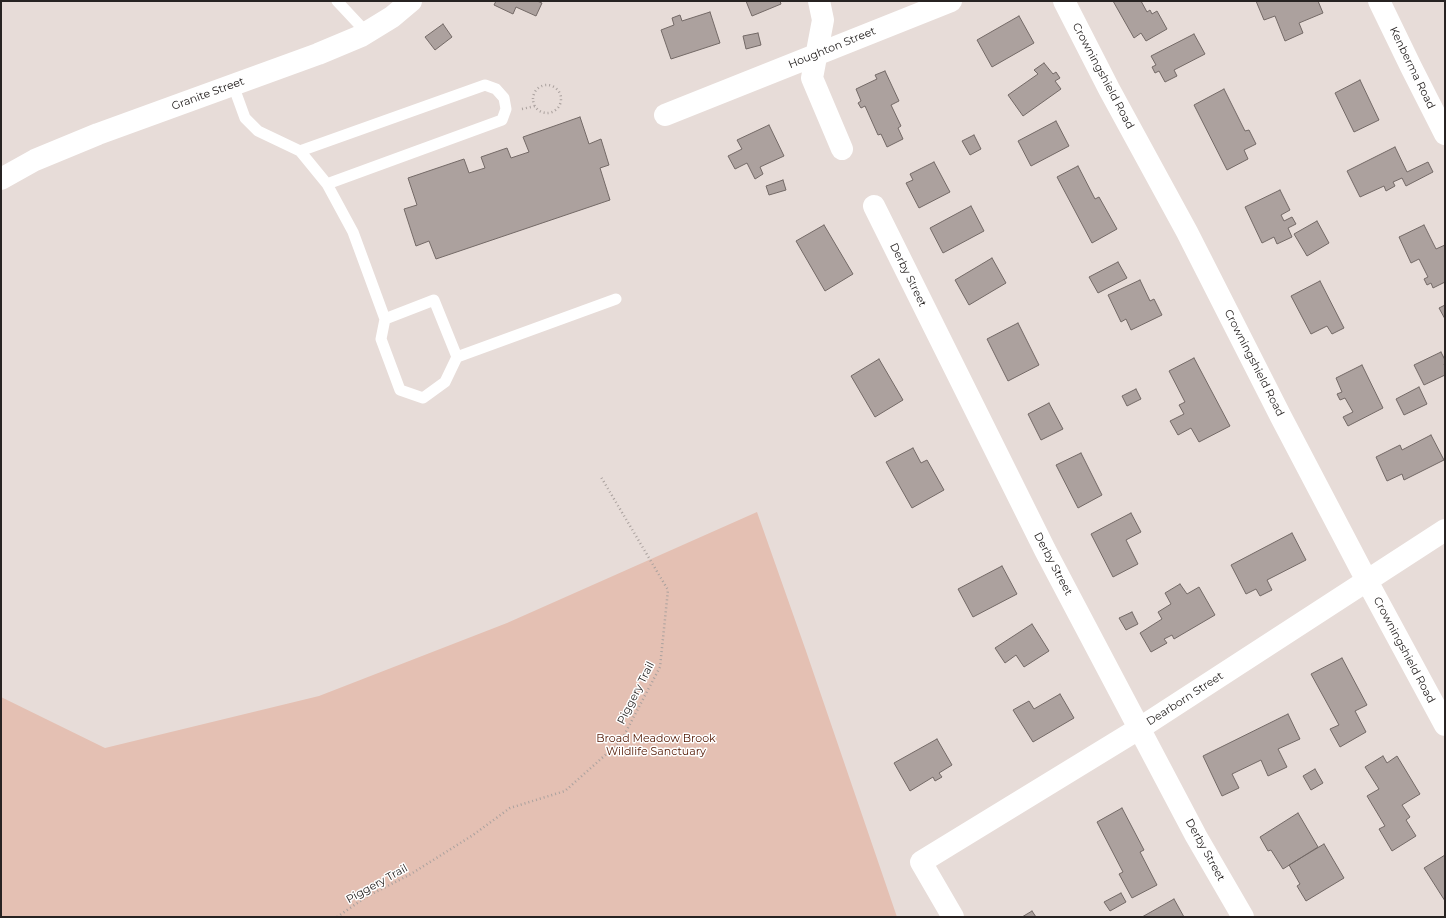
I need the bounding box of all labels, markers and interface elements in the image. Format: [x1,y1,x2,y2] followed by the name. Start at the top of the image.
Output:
[1069,21,1137,131] street label: Crowningshield Road
[786,24,878,72] street label: Houghton Street
[1386,25,1438,111] street label: Kenberma Road
[170,75,246,113] street label: Granite Street
[887,241,929,309] street label: Derby Street
[1221,307,1287,419] street label: Crowningshield Road
[1031,530,1075,598] street label: Derby Street
[1370,595,1438,705] street label: Crowningshield Road
[615,660,657,726] street label: Piggery Trail
[1144,669,1226,729] street label: Dearborn Street
[596,732,716,758] park label: Broad Meadow Brook Wildlife Sanctuary
[1182,816,1228,884] street label: Derby Street
[344,862,410,906] street label: Piggery Trail

